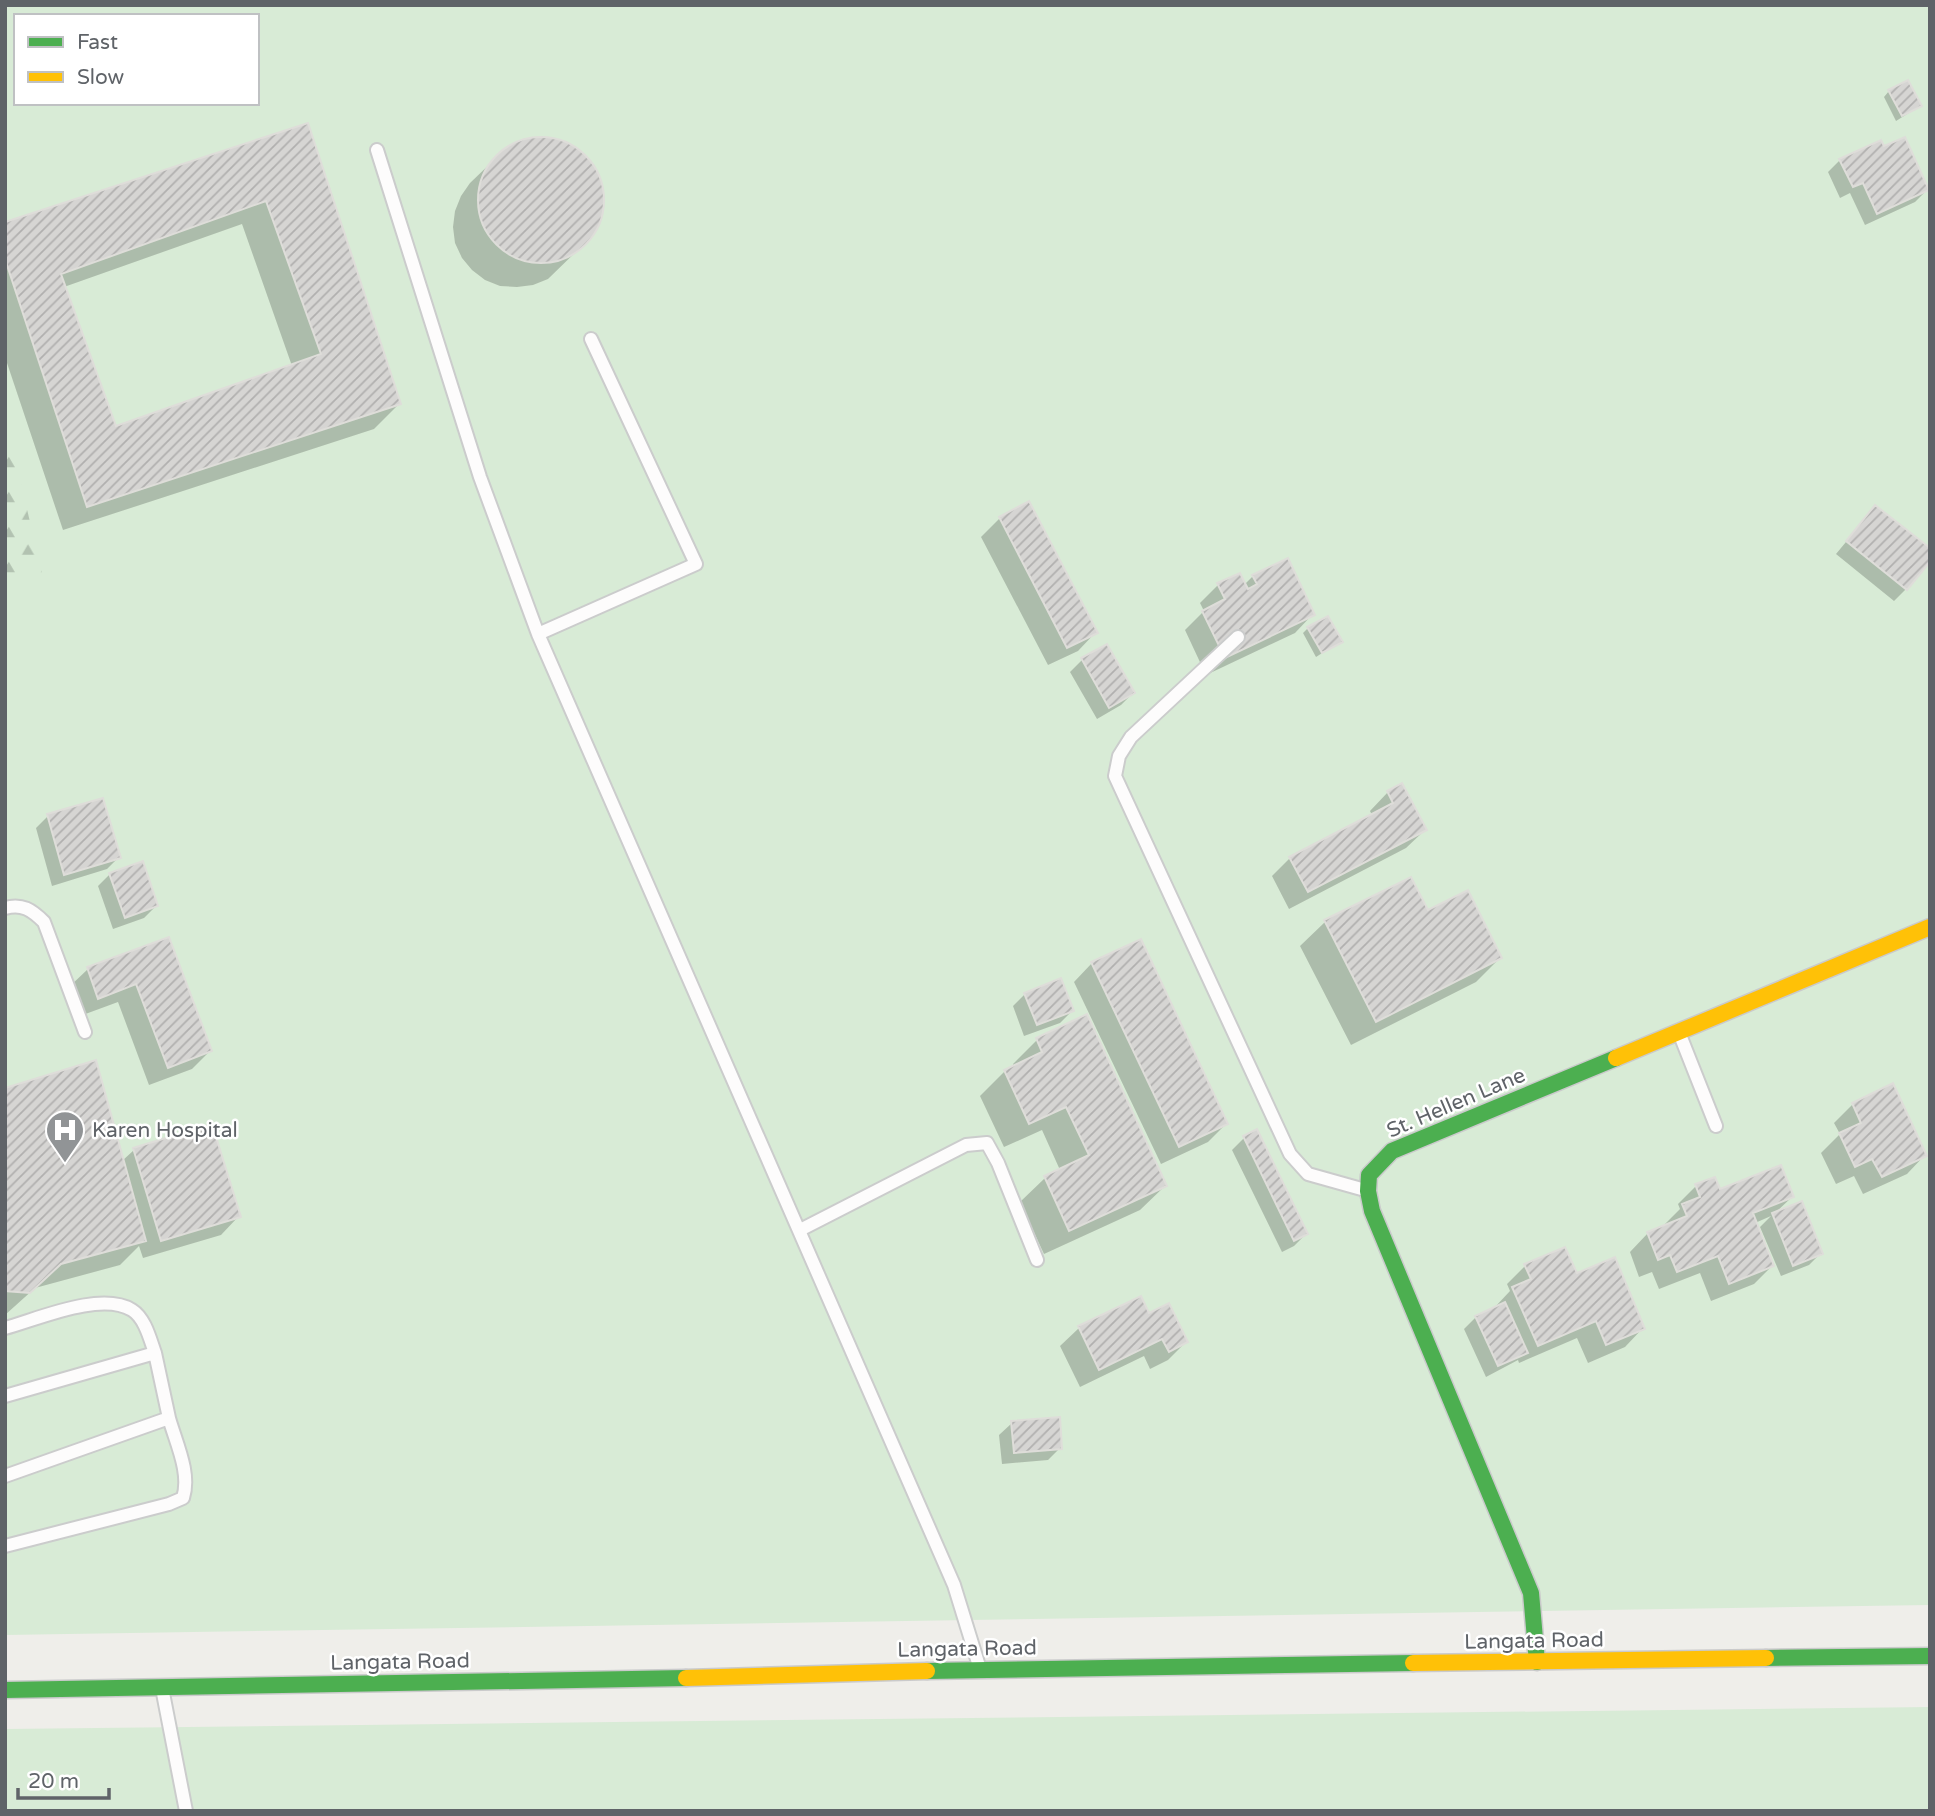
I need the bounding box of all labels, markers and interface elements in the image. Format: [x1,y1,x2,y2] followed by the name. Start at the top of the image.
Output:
[14,14,259,105] legend
[77,30,118,55] text: Fast
[77,65,125,90] text: Slow
[1383,1063,1529,1143] street label: St. Hellen Lane
[44,1109,86,1164] hospital icon: Karen Hospital
[92,1118,238,1143] place label: Karen Hospital
[1464,1627,1604,1655] street label: Langata Road
[897,1635,1037,1663] street label: Langata Road
[330,1648,470,1676] street label: Langata Road
[18,1756,108,1800] scale bar
[28,1769,79,1794] text: 20 m

